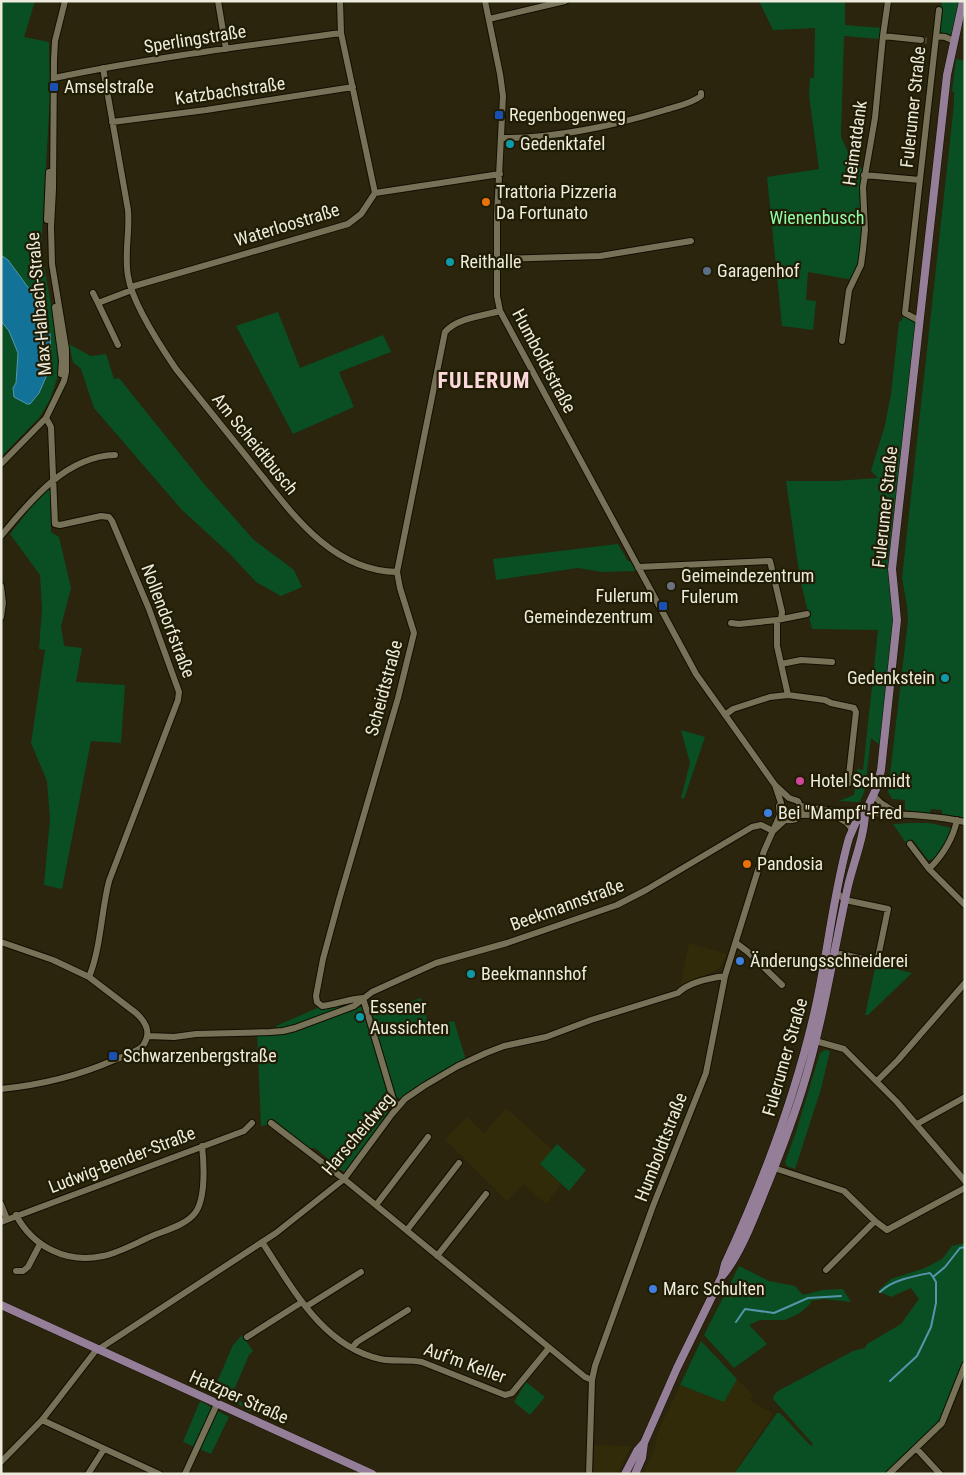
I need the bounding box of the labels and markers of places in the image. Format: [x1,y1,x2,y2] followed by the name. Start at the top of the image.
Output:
[64,76,154,97] place label: Amselstraße
[48,81,60,93] marker: Amselstraße
[509,104,626,125] place label: Regenbogenweg
[493,109,505,121] marker: Regenbogenweg
[520,133,605,154] place label: Gedenktafel
[504,138,516,150] marker: Gedenktafel
[496,181,617,223] place label: Trattoria Pizzeria Da Fortunato
[480,196,492,208] marker: Trattoria Pizzeria Da Fortunato
[460,251,521,272] place label: Reithalle
[444,256,456,268] marker: Reithalle
[717,260,800,281] place label: Garagenhof
[701,265,713,277] marker: Garagenhof
[681,565,814,607] place label: Geimeindezentrum Fulerum
[665,580,677,592] marker: Geimeindezentrum Fulerum
[524,585,653,627] place label: Fulerum Gemeindezentrum
[657,600,669,612] marker: Fulerum Gemeindezentrum
[847,667,935,688] place label: Gedenkstein
[939,672,951,684] marker: Gedenkstein
[810,770,911,791] place label: Hotel Schmidt
[794,775,806,787] marker: Hotel Schmidt
[778,802,902,823] place label: Bei "Mampf"-Fred
[762,807,774,819] marker: Bei "Mampf"-Fred
[757,853,823,874] place label: Pandosia
[741,858,753,870] marker: Pandosia
[750,950,908,971] place label: Änderungsschneiderei
[734,955,746,967] marker: Änderungsschneiderei
[481,963,587,984] place label: Beekmannshof
[465,968,477,980] marker: Beekmannshof
[370,996,449,1038] place label: Essener Aussichten
[354,1011,366,1023] marker: Essener Aussichten
[123,1045,277,1066] place label: Schwarzenbergstraße
[107,1050,119,1062] marker: Schwarzenbergstraße
[663,1278,765,1299] place label: Marc Schulten
[647,1283,659,1295] marker: Marc Schulten

